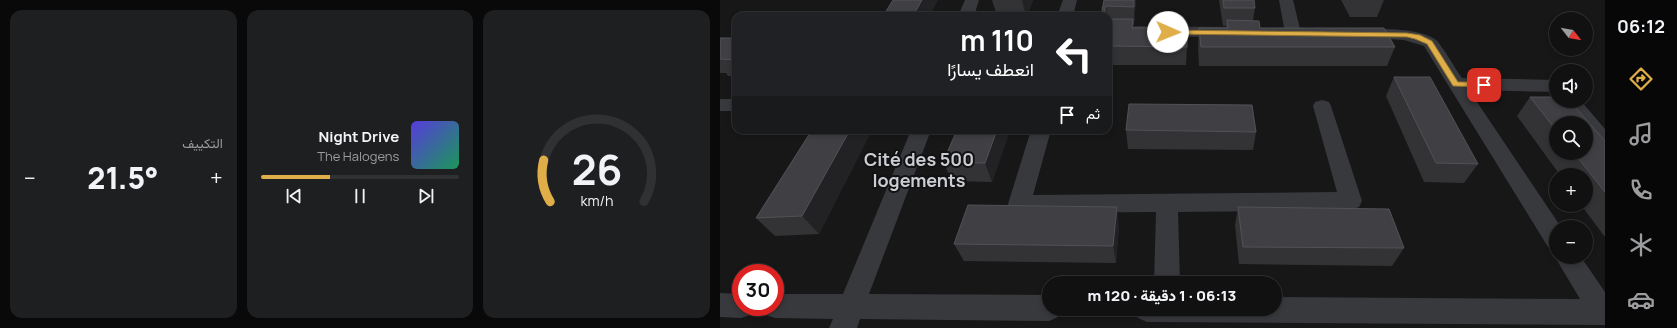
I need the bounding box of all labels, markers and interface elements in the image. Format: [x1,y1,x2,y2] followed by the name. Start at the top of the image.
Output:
[1147,11,1189,53] position arrow
[1549,12,1593,56] north arrow
[1549,12,1593,264] map controls
[1617,14,1665,38] text: 06:12
[960,21,1034,59] text: 110 m
[1048,28,1100,80] icon: left
[947,57,1034,81] text: انعطف يسارًا
[1549,64,1593,108] button: sound
[1627,65,1655,93] icon: directions
[1467,68,1501,102] pin
[1473,74,1495,96] icon: arrive
[1086,103,1100,124] text: ثم
[1056,104,1078,126] icon: arrive
[1549,116,1593,160] button: search
[1627,120,1655,148] icon: music
[319,126,399,147] text: Night Drive
[182,134,223,152] text: التكييف
[571,141,622,197] text: 26
[317,147,399,165] text: The Halogens
[864,147,974,192] district label: Cité des 500 logements
[87,157,159,198] text: 21.5°
[24,163,36,193] text: −
[210,163,223,193] text: +
[1549,168,1593,212] button: +
[1627,176,1655,204] icon: phone
[283,185,305,207] icon: previous
[349,185,371,207] icon: pause
[415,185,437,207] icon: next
[580,191,613,210] text: km/h
[1549,220,1593,264] button: −
[1627,231,1655,259] icon: climate
[732,264,784,316] speed limit sign: 30
[1088,285,1236,306] text: 06:13 · 1 دقيقة · 120 m
[1627,286,1655,314] icon: car

